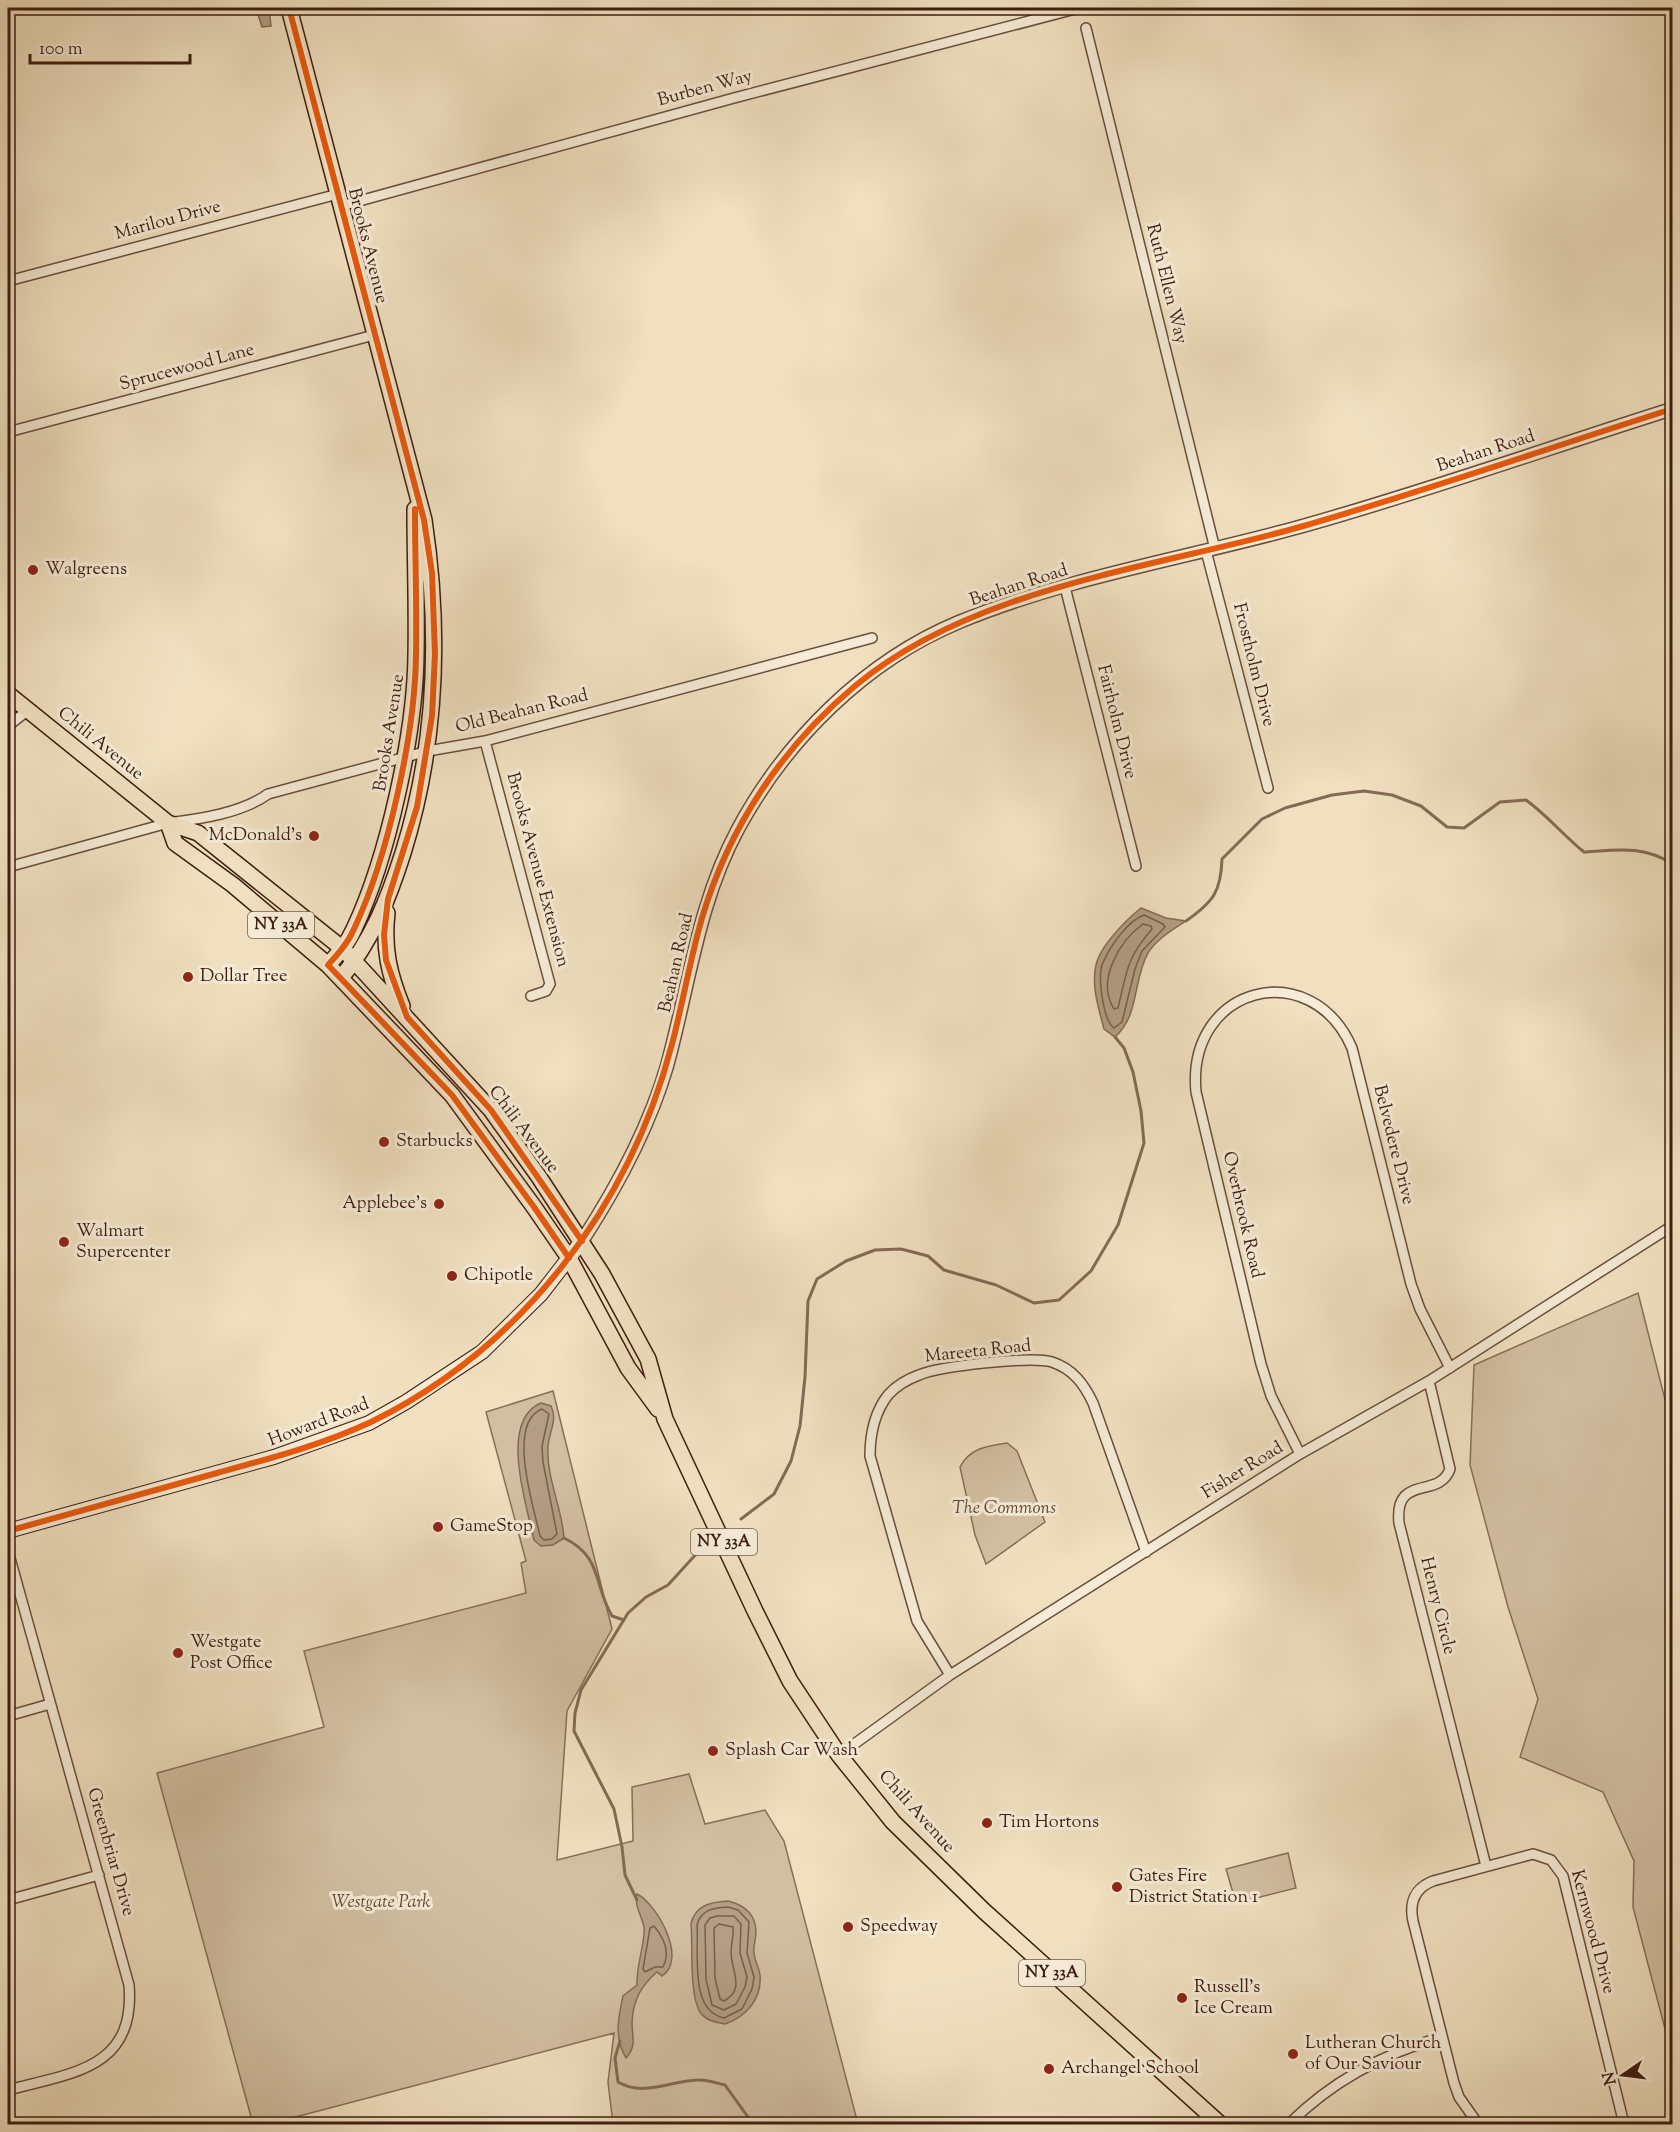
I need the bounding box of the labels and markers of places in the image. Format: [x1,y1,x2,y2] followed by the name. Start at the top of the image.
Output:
[45,557,127,583] place label: Walgreens
[26,563,40,577] marker: Walgreens
[208,823,302,849] place label: McDonald's
[307,829,321,843] marker: McDonald's
[200,964,287,990] place label: Dollar Tree
[181,970,195,984] marker: Dollar Tree
[396,1129,473,1155] place label: Starbucks
[377,1135,391,1149] marker: Starbucks
[342,1191,427,1217] place label: Applebee's
[432,1197,446,1211] marker: Applebee's
[76,1219,171,1266] place label: Walmart Supercenter
[57,1235,71,1249] marker: Walmart Supercenter
[464,1263,533,1289] place label: Chipotle
[445,1269,459,1283] marker: Chipotle
[450,1514,533,1540] place label: GameStop
[431,1520,445,1534] marker: GameStop
[190,1630,273,1677] place label: Westgate Post Office
[171,1646,185,1660] marker: Westgate Post Office
[725,1738,859,1764] place label: Splash Car Wash
[706,1744,720,1758] marker: Splash Car Wash
[999,1810,1099,1836] place label: Tim Hortons
[980,1816,994,1830] marker: Tim Hortons
[1129,1864,1258,1911] place label: Gates Fire District Station 1
[1110,1880,1124,1894] marker: Gates Fire District Station 1
[860,1914,938,1940] place label: Speedway
[841,1920,855,1934] marker: Speedway
[1194,1975,1273,2022] place label: Russell's Ice Cream
[1175,1991,1189,2005] marker: Russell's Ice Cream
[1305,2031,1442,2078] place label: Lutheran Church of Our Saviour
[1286,2047,1300,2061] marker: Lutheran Church of Our Saviour
[1061,2056,1199,2082] place label: Archangel School
[1042,2062,1056,2076] marker: Archangel School

